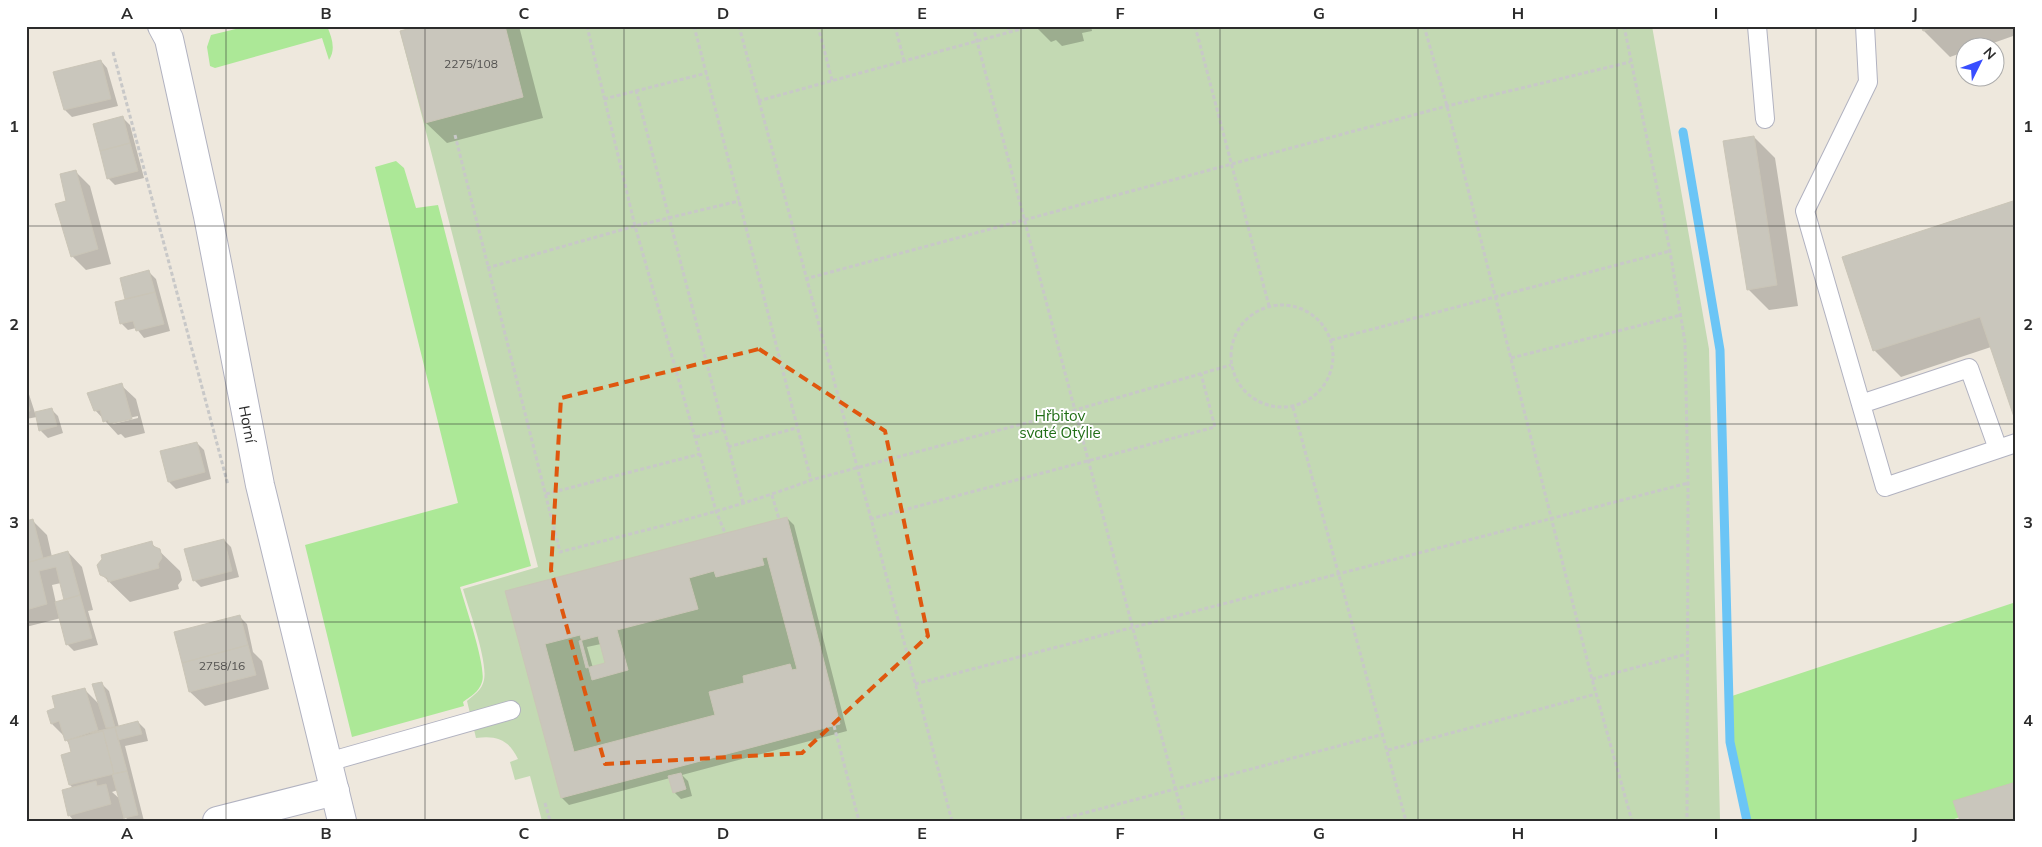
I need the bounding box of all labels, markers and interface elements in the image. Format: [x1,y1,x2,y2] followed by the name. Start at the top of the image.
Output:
[121,3,133,23] text: A
[320,3,332,23] text: B
[519,3,530,23] text: C
[717,3,729,23] text: D
[917,3,927,23] text: E
[1115,3,1125,23] text: F
[1313,3,1325,23] text: G
[1512,3,1524,23] text: H
[1714,3,1718,23] text: I
[1912,3,1918,23] text: J
[1954,38,2004,88] north arrow
[1979,43,2000,63] text: N
[444,56,498,71] house number: 2275/108
[9,116,19,136] text: 1
[2023,116,2033,136] text: 1
[9,314,19,334] text: 2
[2023,314,2033,334] text: 2
[235,404,261,446] street label: Horní
[1019,406,1101,442] park label: Hřbitov svaté Otýlie
[9,512,19,532] text: 3
[2023,512,2033,532] text: 3
[199,658,245,673] house number: 2758/16
[9,710,19,730] text: 4
[2023,710,2033,730] text: 4
[121,823,133,843] text: A
[320,823,332,843] text: B
[519,823,530,843] text: C
[717,823,729,843] text: D
[917,823,927,843] text: E
[1115,823,1125,843] text: F
[1313,823,1325,843] text: G
[1512,823,1524,843] text: H
[1714,823,1718,843] text: I
[1912,823,1918,843] text: J

